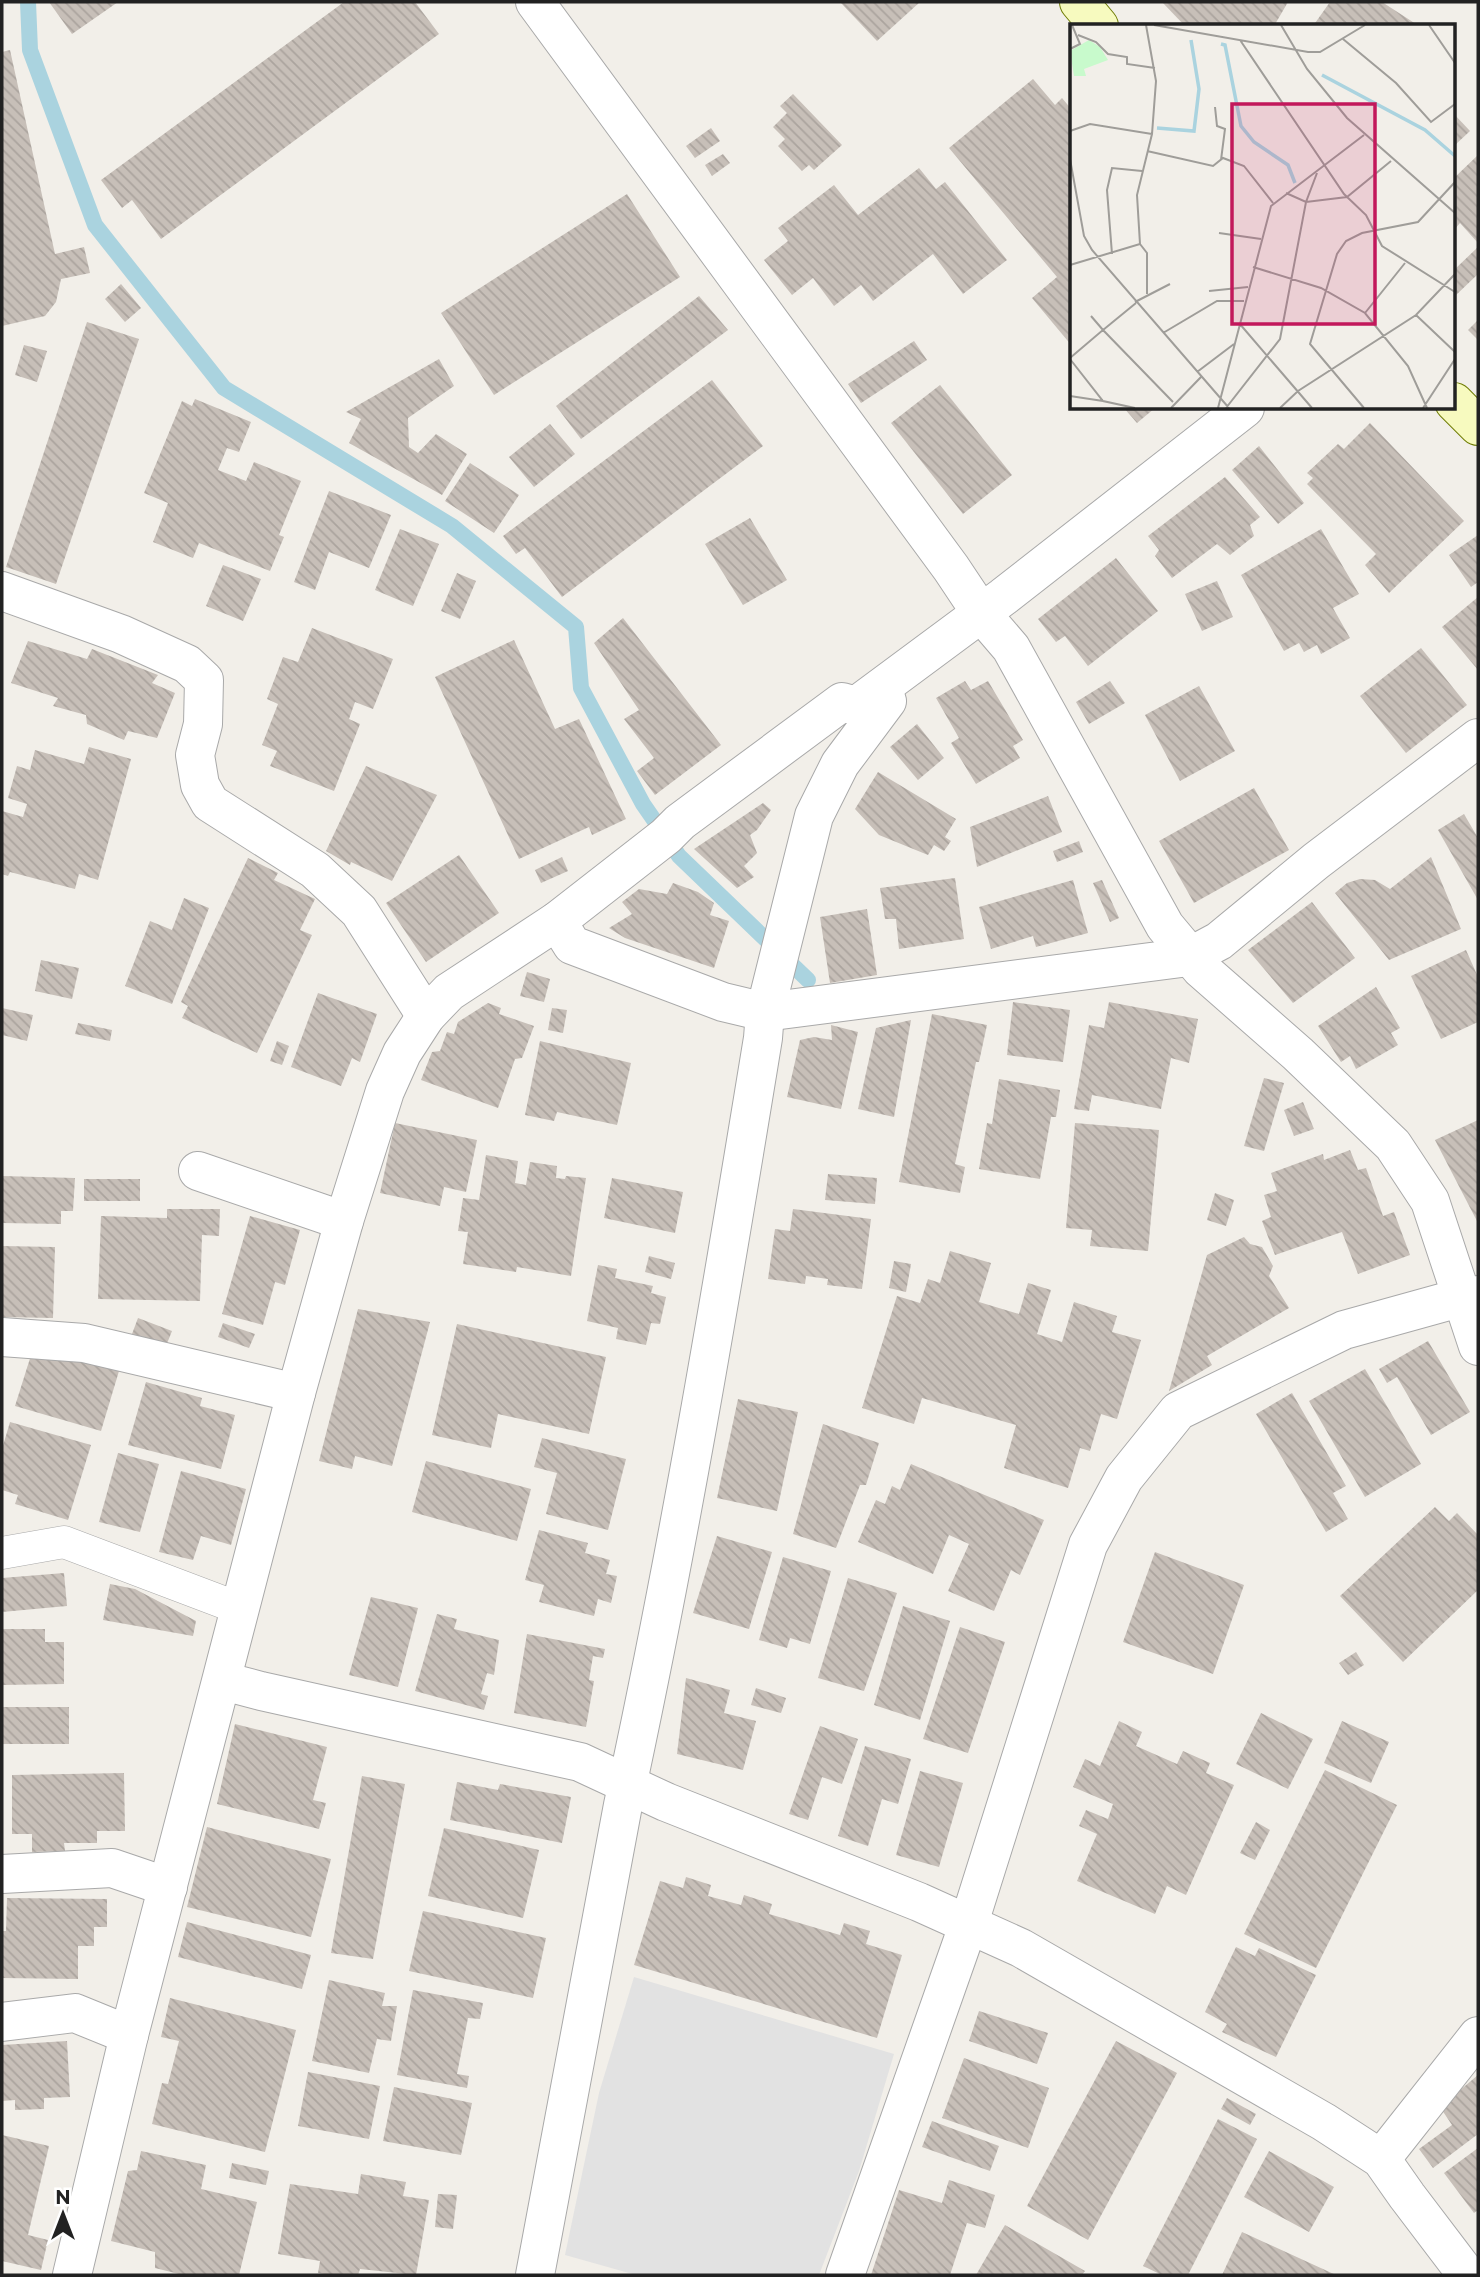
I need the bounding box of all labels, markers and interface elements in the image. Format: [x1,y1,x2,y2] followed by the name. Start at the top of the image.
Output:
[1070,24,1456,410] inset map
[28,2179,98,2249] north arrow
[55,2186,71,2209] text: N

